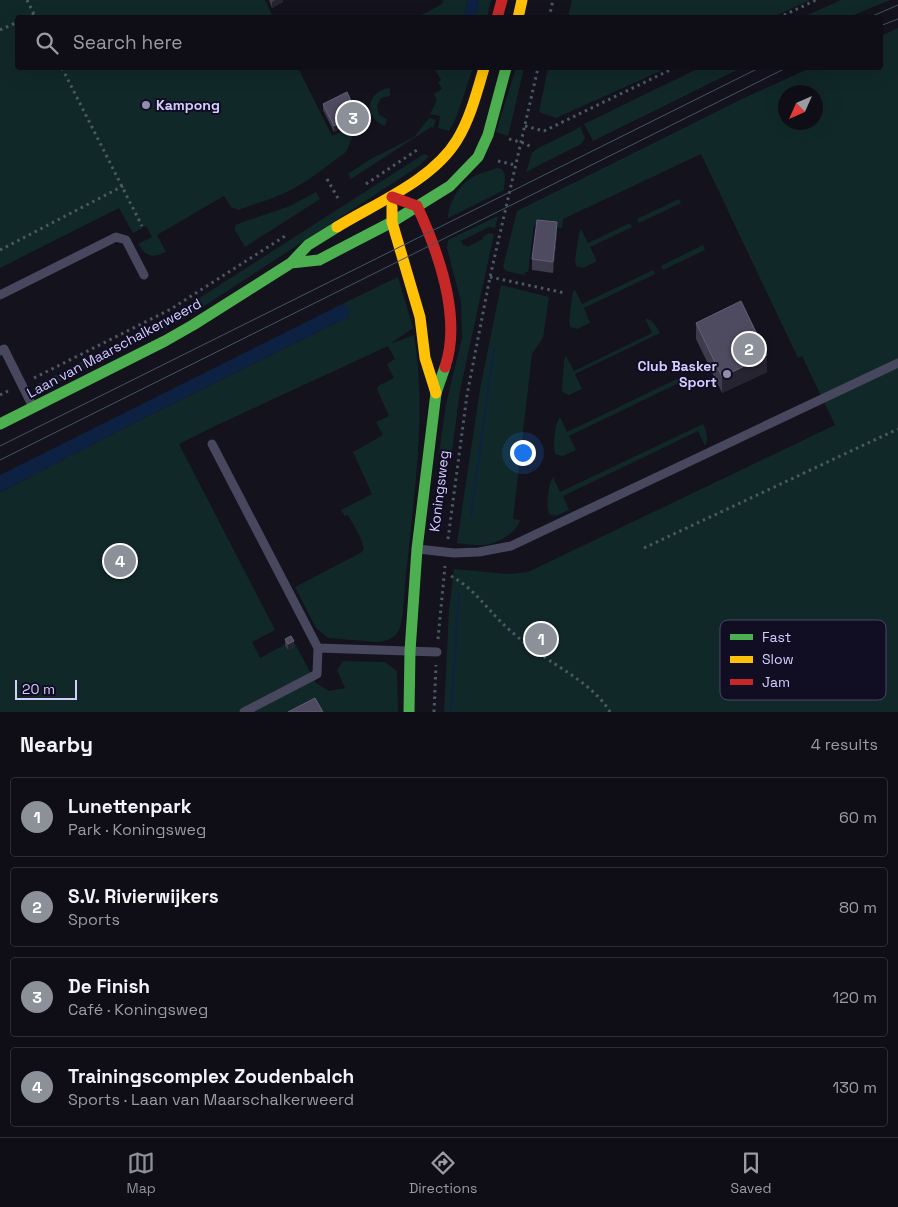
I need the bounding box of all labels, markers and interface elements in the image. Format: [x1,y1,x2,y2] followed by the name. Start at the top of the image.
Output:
[15,15,883,70] search box
[33,29,61,57] icon: search
[73,30,183,55] text: Search here
[778,85,823,130] north arrow
[156,96,220,114] place label: Kampong
[140,99,152,111] marker: Kampong
[337,99,369,137] pin: 3
[24,294,204,402] street label: Laan van Maarschalkerweerd
[733,330,765,368] pin: 2
[637,357,717,391] place label: Club Basker Sport
[721,368,733,380] marker: Club Basker Sport
[510,440,536,466] your location
[425,449,453,533] street label: Koningsweg
[104,542,136,580] pin: 4
[525,620,557,658] pin: 1
[720,620,886,700] legend
[762,628,791,646] text: Fast
[762,650,794,668] text: Slow
[762,673,790,691] text: Jam
[15,677,78,700] scale bar
[22,680,55,698] text: 20 m
[20,731,93,758] text: Nearby
[811,734,878,755] text: 4 results
[68,794,192,819] text: Lunettenpark
[33,807,41,828] text: 1
[839,807,877,828] text: 60 m
[68,819,206,840] text: Park · Koningsweg
[68,884,219,909] text: S.V. Rivierwijkers
[32,897,42,918] text: 2
[839,897,877,918] text: 80 m
[68,909,120,930] text: Sports
[68,974,150,999] text: De Finish
[32,987,42,1008] text: 3
[833,987,877,1008] text: 120 m
[68,999,208,1020] text: Café · Koningsweg
[68,1064,354,1089] text: Trainingscomplex Zoudenbalch
[32,1077,42,1098] text: 4
[833,1077,877,1098] text: 130 m
[68,1089,354,1110] text: Sports · Laan van Maarschalkerweerd
[127,1149,156,1197] tab: Map
[409,1149,477,1197] tab: Directions
[731,1149,771,1197] tab: Saved

